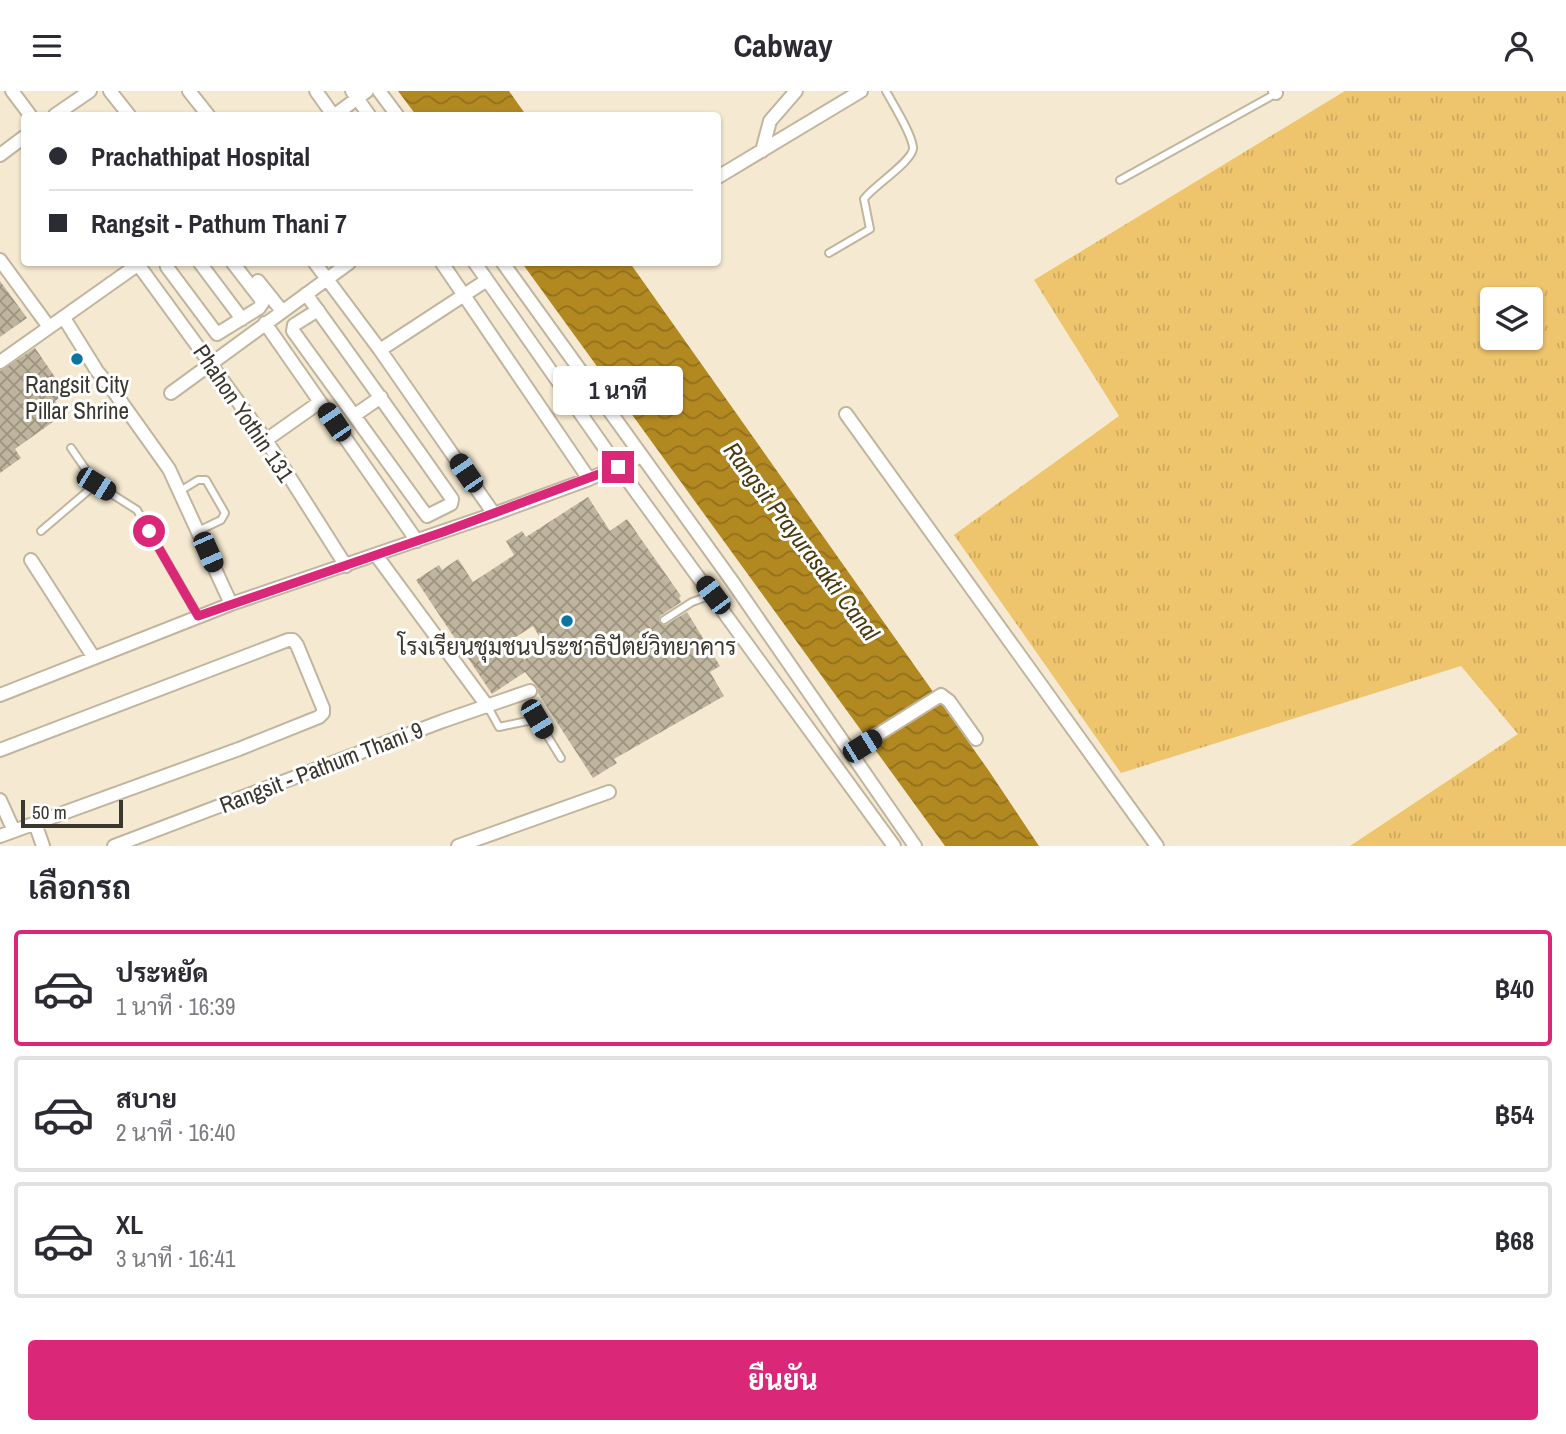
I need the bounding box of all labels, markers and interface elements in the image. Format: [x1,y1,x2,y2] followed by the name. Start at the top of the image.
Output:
[733,24,833,67] text: Cabway
[28,27,66,65] icon: menu
[1500,27,1538,65] icon: person
[91,139,310,174] text: Prachathipat Hospital
[91,206,347,241] text: Rangsit - Pathum Thani 7
[1480,287,1543,350] map controls
[1480,287,1543,350] button: layers
[186,338,302,488] street label: Phahon Yothin 131
[69,351,85,367] marker: Rangsit City Pillar Shrine
[553,365,683,415] callout: 1 นาที
[25,369,129,426] place label: Rangsit City Pillar Shrine
[589,375,647,406] text: 1 นาที
[314,399,355,445] car
[717,435,888,647] water label: Rangsit Prayurasakti Canal
[446,450,487,496] car
[602,451,634,483] route end
[73,464,120,504] car
[133,515,165,547] route start
[190,529,227,575] car
[692,572,735,618] car
[559,613,575,629] marker: โรงเรียนชุมชนประชาธิปัตย์วิทยาคาร
[396,631,736,663] place label: โรงเรียนชุมชนประชาธิปัตย์วิทยาคาร
[518,696,557,742] car
[215,714,427,820] street label: Rangsit - Pathum Thani 9
[839,726,886,766] car
[21,797,122,829] scale bar
[32,799,67,825] text: 50 m
[28,866,131,909] text: เลือกรถ
[116,955,209,990] text: ประหยัด
[32,957,95,1020] icon: car
[1495,971,1534,1006] text: ฿40
[116,991,236,1022] text: 1 นาที · 16:39
[116,1081,177,1116] text: สบาย
[32,1083,95,1146] icon: car
[1495,1097,1534,1132] text: ฿54
[116,1117,236,1148] text: 2 นาที · 16:40
[116,1207,143,1242] text: XL
[32,1209,95,1272] icon: car
[1495,1223,1534,1258] text: ฿68
[116,1243,236,1274] text: 3 นาที · 16:41
[28,1340,1538,1420] button: ยืนยัน

